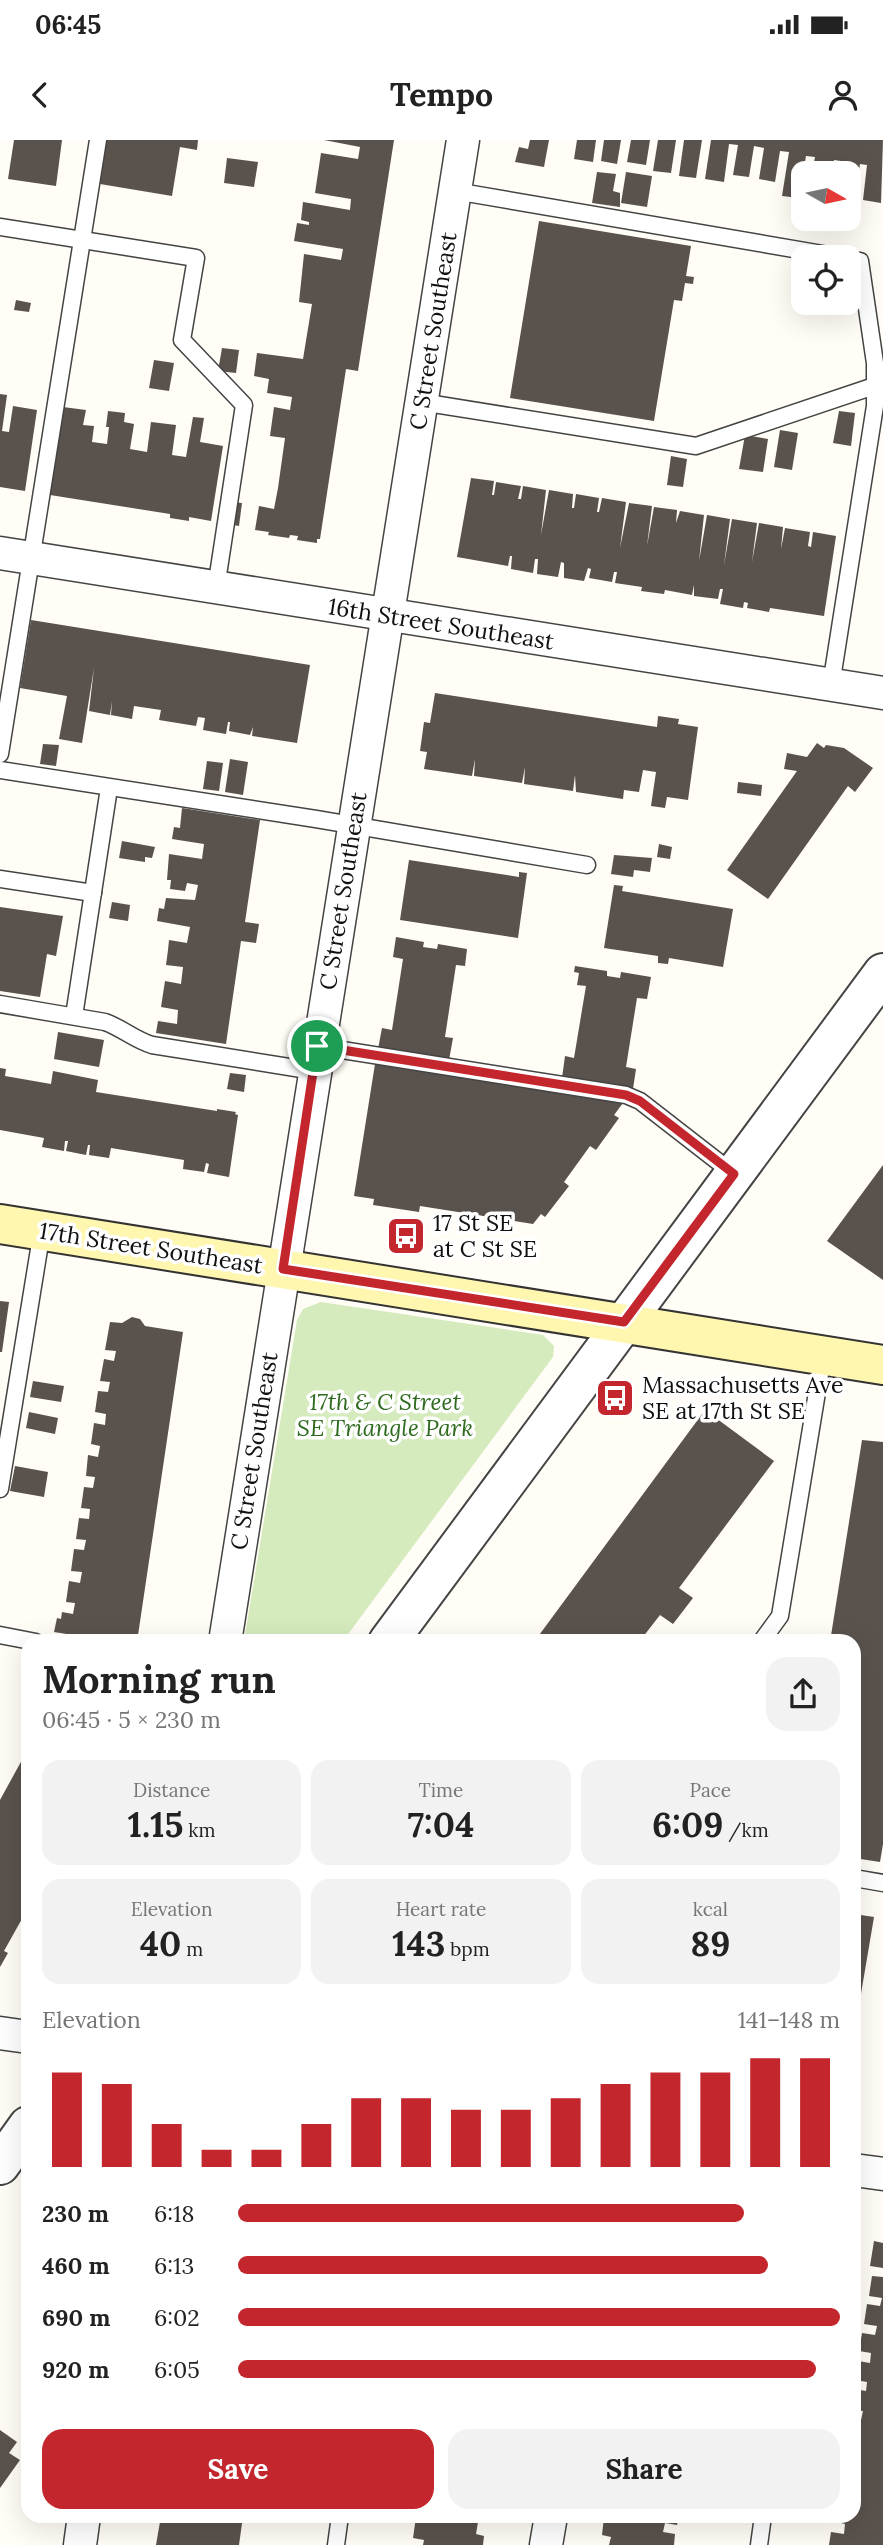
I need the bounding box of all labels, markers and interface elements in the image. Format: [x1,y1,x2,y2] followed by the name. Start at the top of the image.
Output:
[35,8,101,41] text: 06:45
[390,74,493,115] text: Tempo
[21,76,59,114] icon: back
[824,76,862,114] icon: person
[791,161,861,231] north arrow
[791,161,861,315] map controls
[403,230,462,432] street label: C Street Southeast
[791,245,861,315] button: locate
[326,591,556,656] street label: 16th Street Southeast
[313,790,372,992] street label: C Street Southeast
[287,1016,347,1076] pin
[298,1027,336,1065] icon: arrive
[433,1208,537,1263] place label: 17 St SE at C St SE
[385,1215,427,1257] bus stop icon: 17 St SE at C St SE
[37,1216,265,1279] street label: 17th Street Southeast
[224,1350,283,1552] street label: C Street Southeast
[642,1370,843,1425] place label: Massachusetts Ave SE at 17th St SE
[594,1377,636,1419] bus stop icon: Massachusetts Ave SE at 17th St SE
[297,1387,473,1442] park label: 17th & C Street SE Triangle Park
[42,1655,276,1703] text: Morning run
[766,1657,840,1731] button: share
[42,1705,221,1734] text: 06:45 · 5 × 230 m
[133,1778,210,1802] text: Distance
[419,1778,463,1802] text: Time
[690,1778,731,1802] text: Pace
[128,1802,183,1847] text: 1.15
[408,1802,474,1847] text: 7:04
[652,1802,723,1847] text: 6:09
[183,1818,216,1842] text: km
[723,1818,769,1842] text: /km
[131,1897,212,1921] text: Elevation
[396,1897,486,1921] text: Heart rate
[693,1897,728,1921] text: kcal
[140,1921,181,1966] text: 40
[392,1921,445,1966] text: 143
[690,1921,730,1966] text: 89
[181,1937,203,1961] text: m
[445,1937,490,1961] text: bpm
[42,2005,141,2034] text: Elevation
[738,2005,840,2034] text: 141–148 m
[42,2199,109,2228] text: 230 m
[154,2199,194,2228] text: 6:18
[42,2251,110,2280] text: 460 m
[154,2251,194,2280] text: 6:13
[42,2303,110,2332] text: 690 m
[154,2303,200,2332] text: 6:02
[42,2355,109,2384] text: 920 m
[154,2355,200,2384] text: 6:05
[42,2429,434,2509] button: Save
[448,2429,840,2509] button: Share

